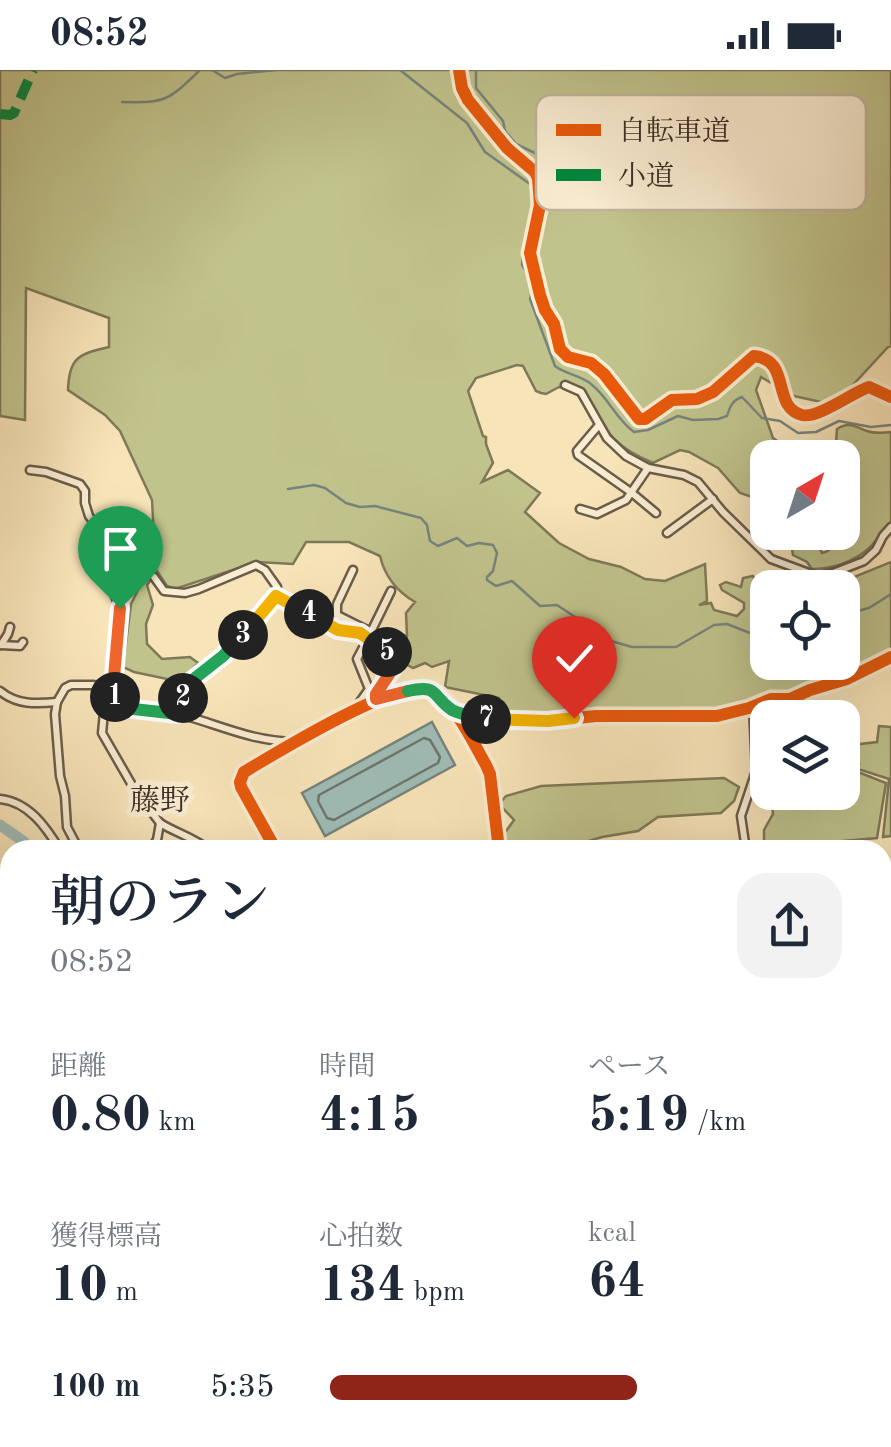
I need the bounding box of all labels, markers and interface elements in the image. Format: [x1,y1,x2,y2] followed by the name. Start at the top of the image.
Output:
[50,16,149,54] text: 08:52
[536,95,866,210] legend
[618,116,730,147] text: 自転車道
[618,161,674,192] text: 小道
[750,440,860,550] north arrow
[750,440,860,810] map controls
[78,506,163,609] pin
[93,521,148,576] icon: arrive
[750,570,860,680] button: locate
[284,589,334,639] pin: 4
[301,600,317,628] text: 4
[218,610,268,660] pin: 3
[532,616,617,719] pin
[235,621,251,649] text: 3
[362,627,412,677] pin: 5
[547,631,602,686] icon: check
[379,638,395,666] text: 5
[90,672,140,722] pin: 1
[158,673,208,723] pin: 2
[107,683,123,711] text: 1
[175,684,191,712] text: 2
[461,694,511,744] pin: 7
[750,700,860,810] button: layers
[478,705,494,733] text: 7
[130,784,190,817] district label: 藤野
[737,873,842,978] button: share
[50,878,270,933] text: 朝のラン
[50,947,133,979] text: 08:52
[50,1054,106,1082] text: 距離
[319,1054,375,1082] text: 時間
[588,1054,671,1082] text: ペース
[50,1092,151,1142] text: 0.80
[319,1092,420,1142] text: 4:15
[588,1092,689,1142] text: 5:19
[151,1109,196,1137] text: km
[689,1109,746,1137] text: /km
[588,1220,636,1248] text: kcal
[50,1224,162,1252] text: 獲得標高
[319,1224,403,1252] text: 心拍数
[588,1258,646,1308] text: 64
[50,1262,108,1312] text: 10
[319,1262,406,1312] text: 134
[108,1279,138,1307] text: m
[406,1279,465,1307] text: bpm
[50,1372,140,1404] text: 100 m
[210,1372,275,1404] text: 5:35

